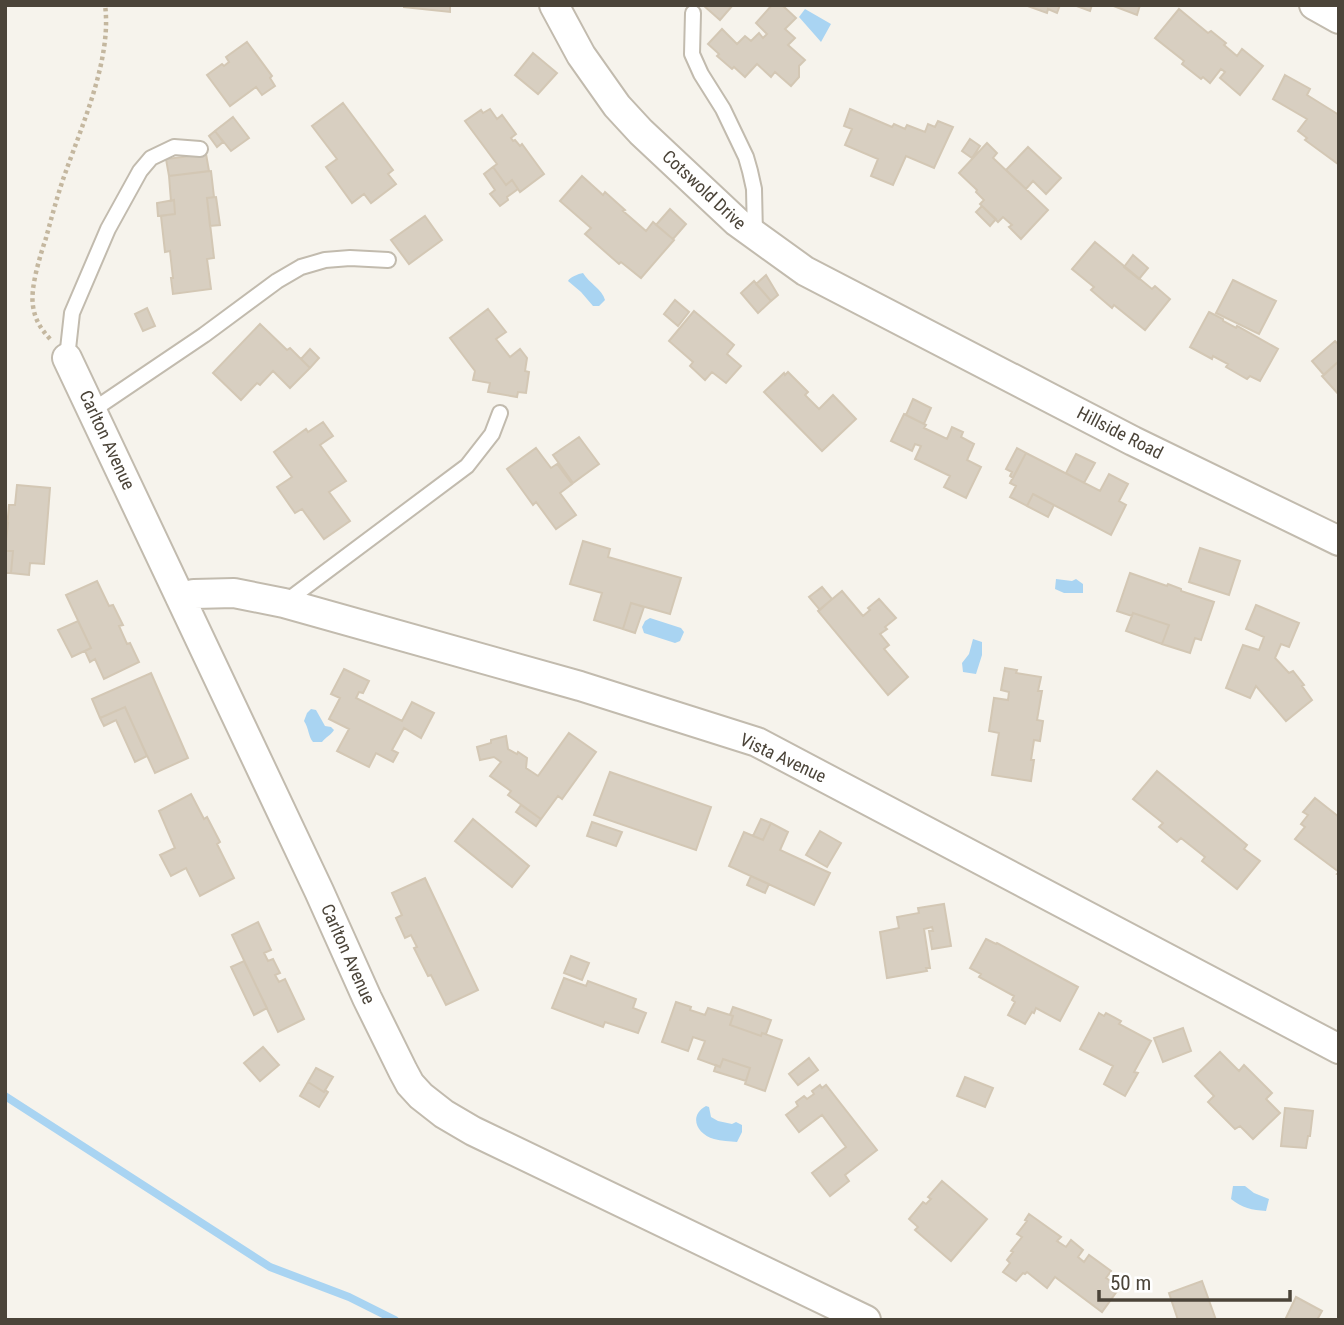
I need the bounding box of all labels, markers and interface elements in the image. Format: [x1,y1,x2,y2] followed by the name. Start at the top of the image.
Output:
[658,146,750,234] street label: Cotswold Drive
[75,387,140,493] street label: Carlton Avenue
[1074,402,1167,463] street label: Hillside Road
[737,729,829,787] street label: Vista Avenue
[317,901,380,1007] street label: Carlton Avenue
[1099,1258,1290,1302] scale bar
[1110,1271,1151,1295] text: 50 m

